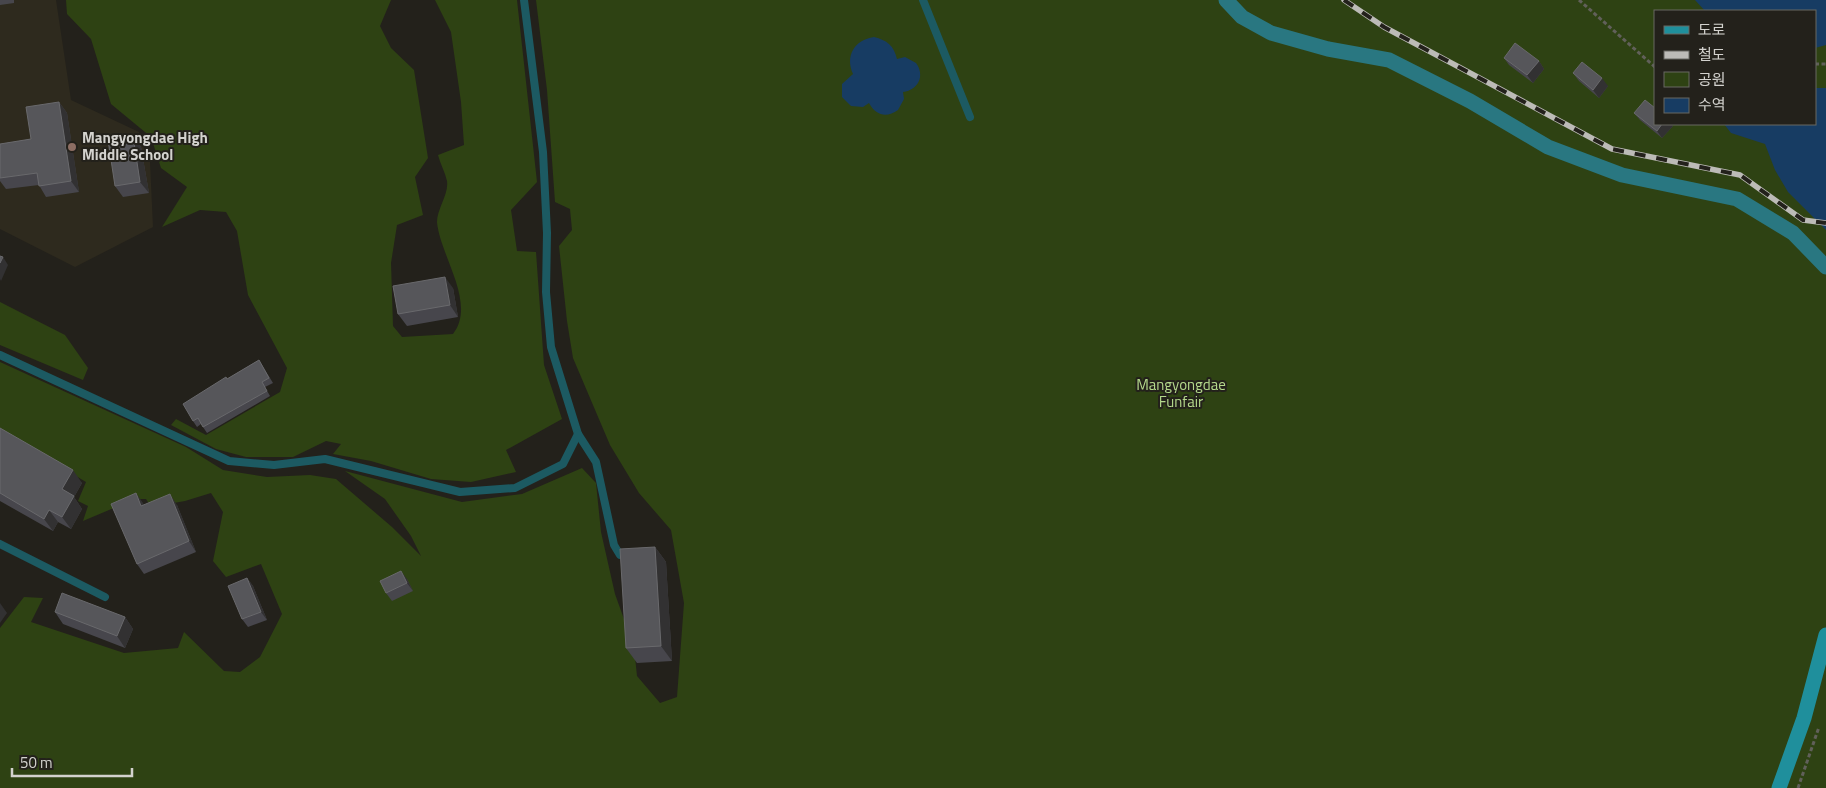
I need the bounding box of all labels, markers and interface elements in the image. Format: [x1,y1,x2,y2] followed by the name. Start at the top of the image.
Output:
[1654,10,1816,125] legend
[1698,18,1726,41] text: 도로
[1698,43,1726,66] text: 철도
[1698,68,1726,91] text: 공원
[1698,93,1726,116] text: 수역
[82,126,208,166] place label: Mangyongdae High Middle School
[66,141,78,153] marker: Mangyongdae High Middle School
[1136,373,1226,413] park label: Mangyongdae Funfair
[12,746,132,778] scale bar
[20,751,53,774] text: 50 m

